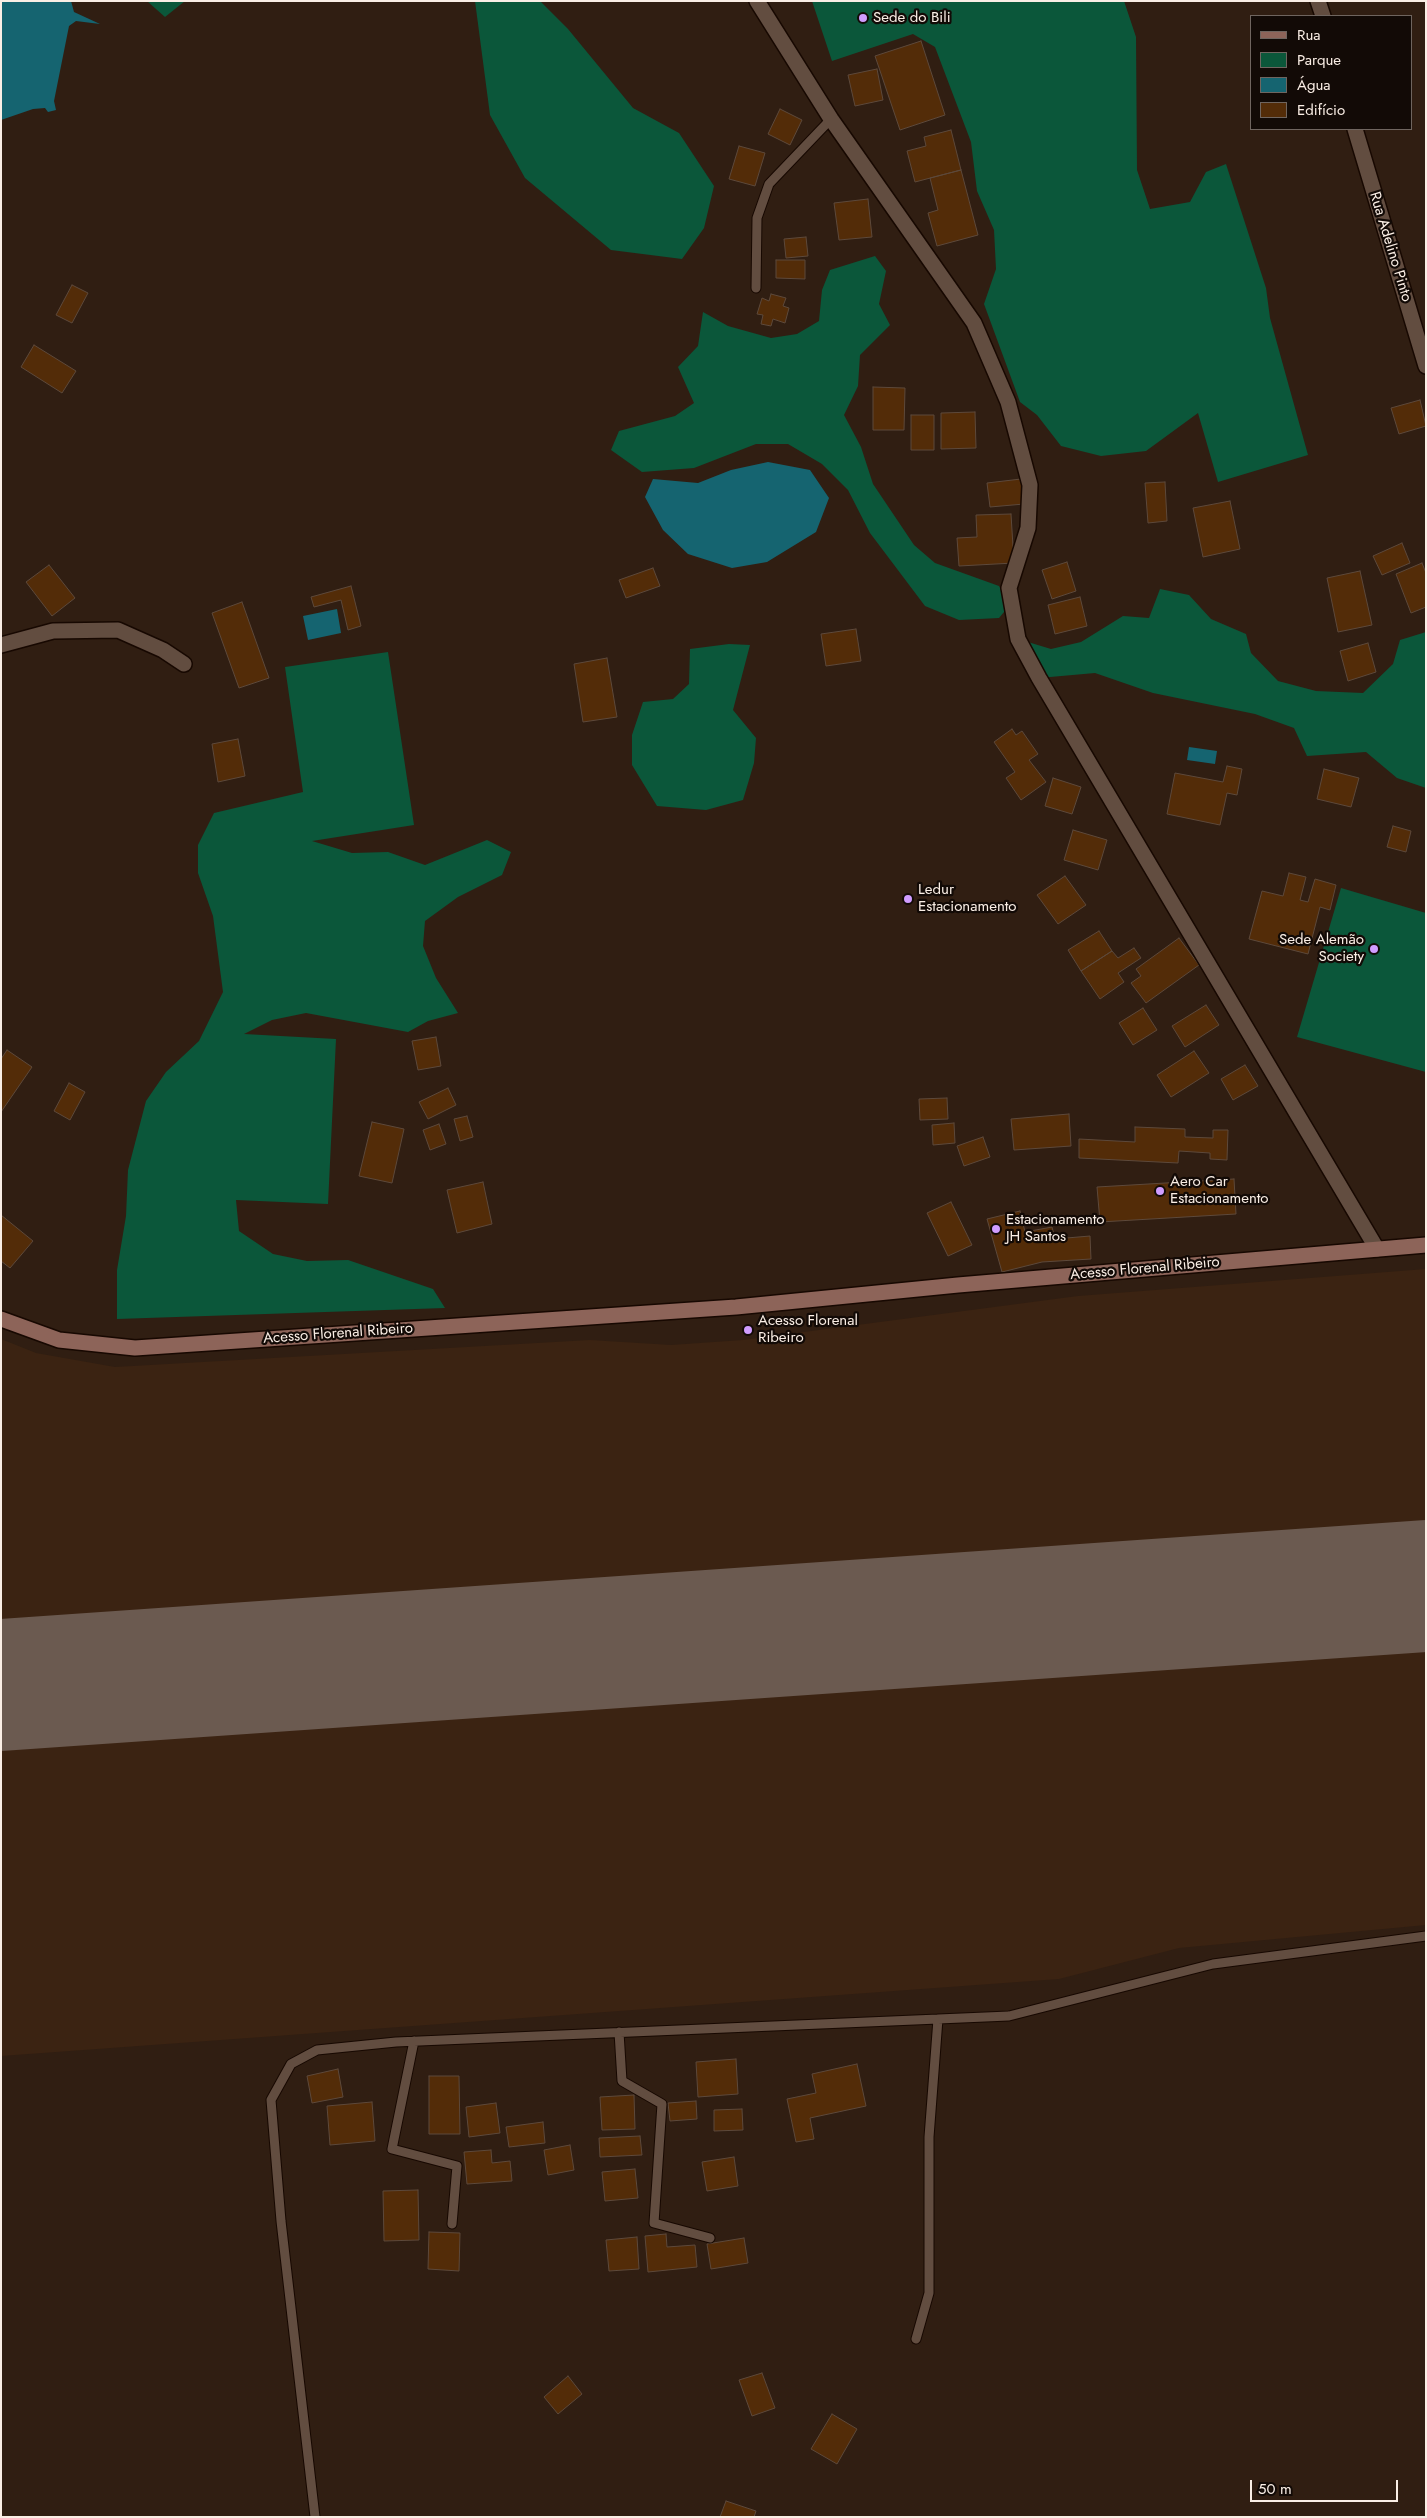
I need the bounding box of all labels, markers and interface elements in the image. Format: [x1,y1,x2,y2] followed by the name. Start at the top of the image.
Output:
[873,9,951,27] place label: Sede do Bili
[857,12,869,24] marker: Sede do Bili
[1250,15,1412,130] legend
[1297,24,1321,46] text: Rua
[1297,49,1341,71] text: Parque
[1297,74,1331,96] text: Água
[1297,99,1345,121] text: Edifício
[1365,190,1415,304] street label: Rua Adelino Pinto
[918,881,1017,916] place label: Ledur Estacionamento
[902,893,914,905] marker: Ledur Estacionamento
[1279,931,1364,966] place label: Sede Alemão Society
[1368,943,1380,955] marker: Sede Alemão Society
[1170,1173,1269,1208] place label: Aero Car Estacionamento
[1154,1185,1166,1197] marker: Aero Car Estacionamento
[1006,1211,1105,1246] place label: Estacionamento JH Santos
[990,1223,1002,1235] marker: Estacionamento JH Santos
[1070,1253,1220,1285] street label: Acesso Florenal Ribeiro
[758,1312,858,1347] place label: Acesso Florenal Ribeiro
[263,1320,413,1348] street label: Acesso Florenal Ribeiro
[742,1324,754,1336] marker: Acesso Florenal Ribeiro
[1252,2470,1400,2502] scale bar
[1258,2478,1292,2500] text: 50 m

